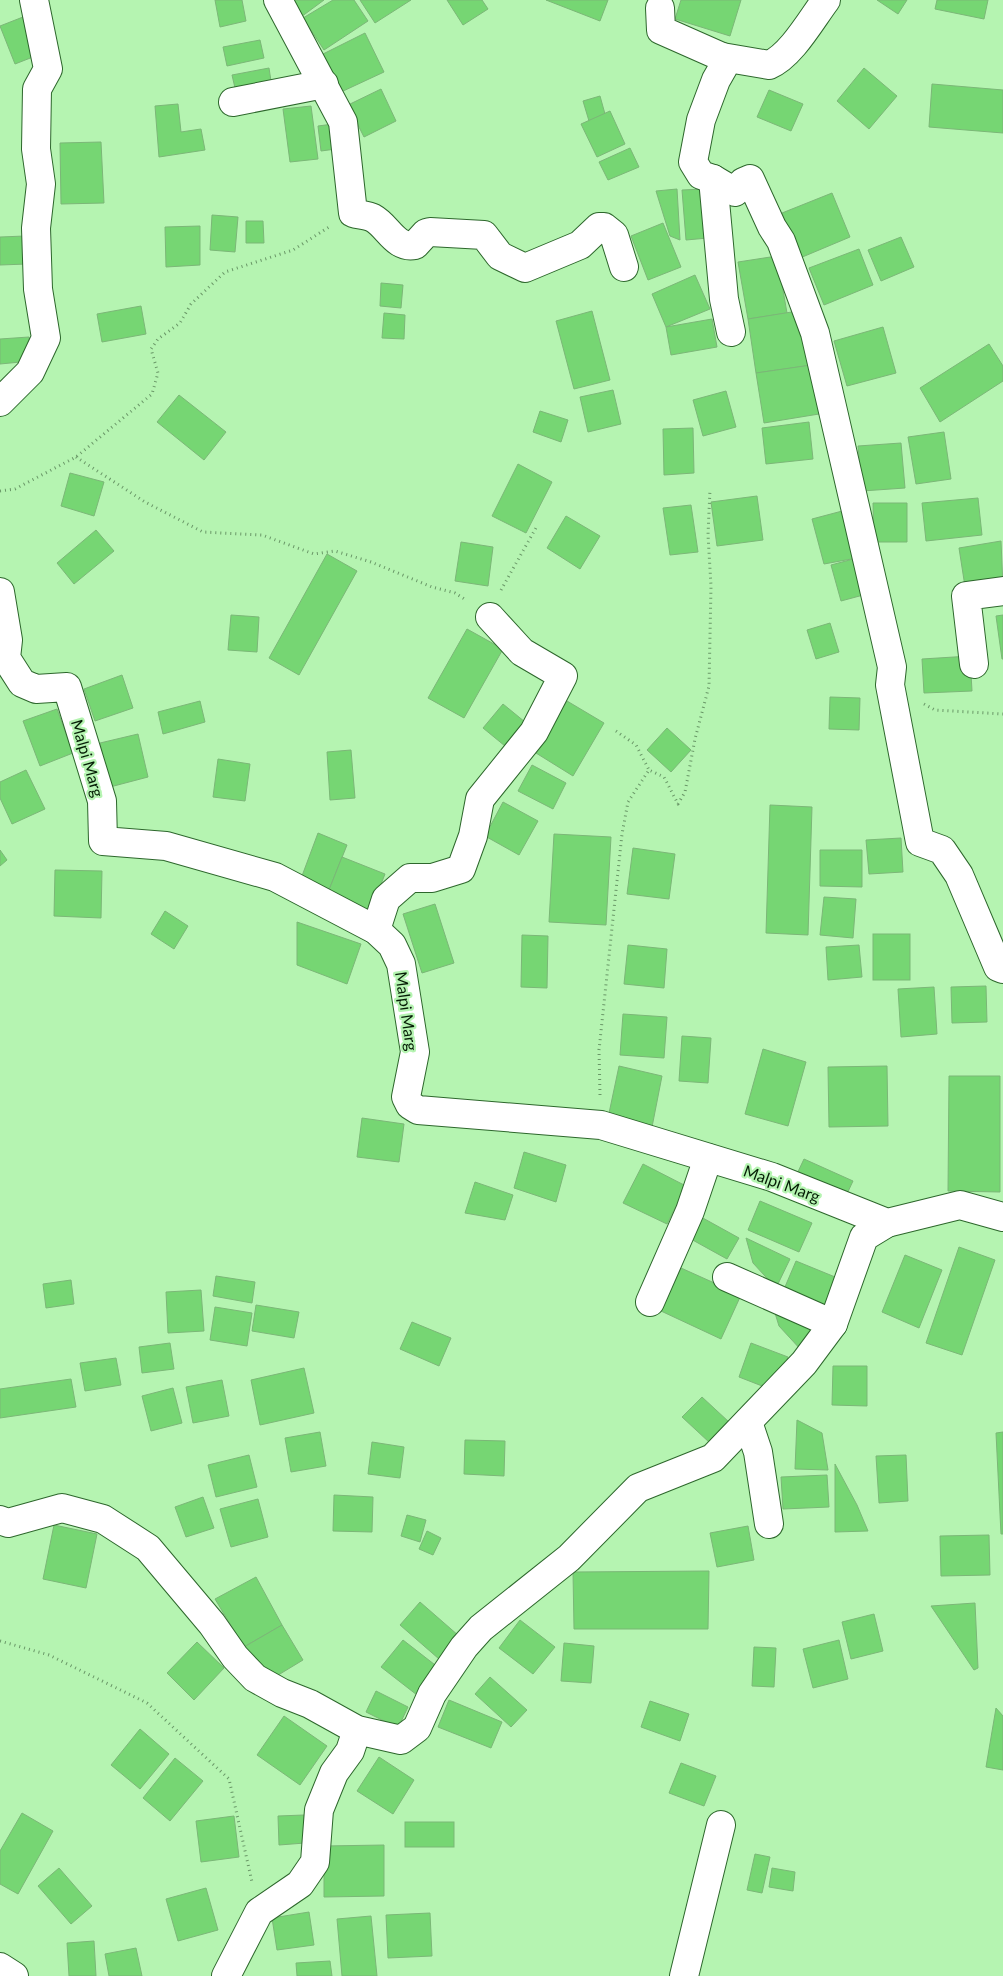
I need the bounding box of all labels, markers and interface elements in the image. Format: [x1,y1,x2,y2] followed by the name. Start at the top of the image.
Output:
[68,717,108,799] street label: Malpi Marg
[392,970,422,1052] street label: Malpi Marg
[741,1160,823,1206] street label: Malpi Marg

